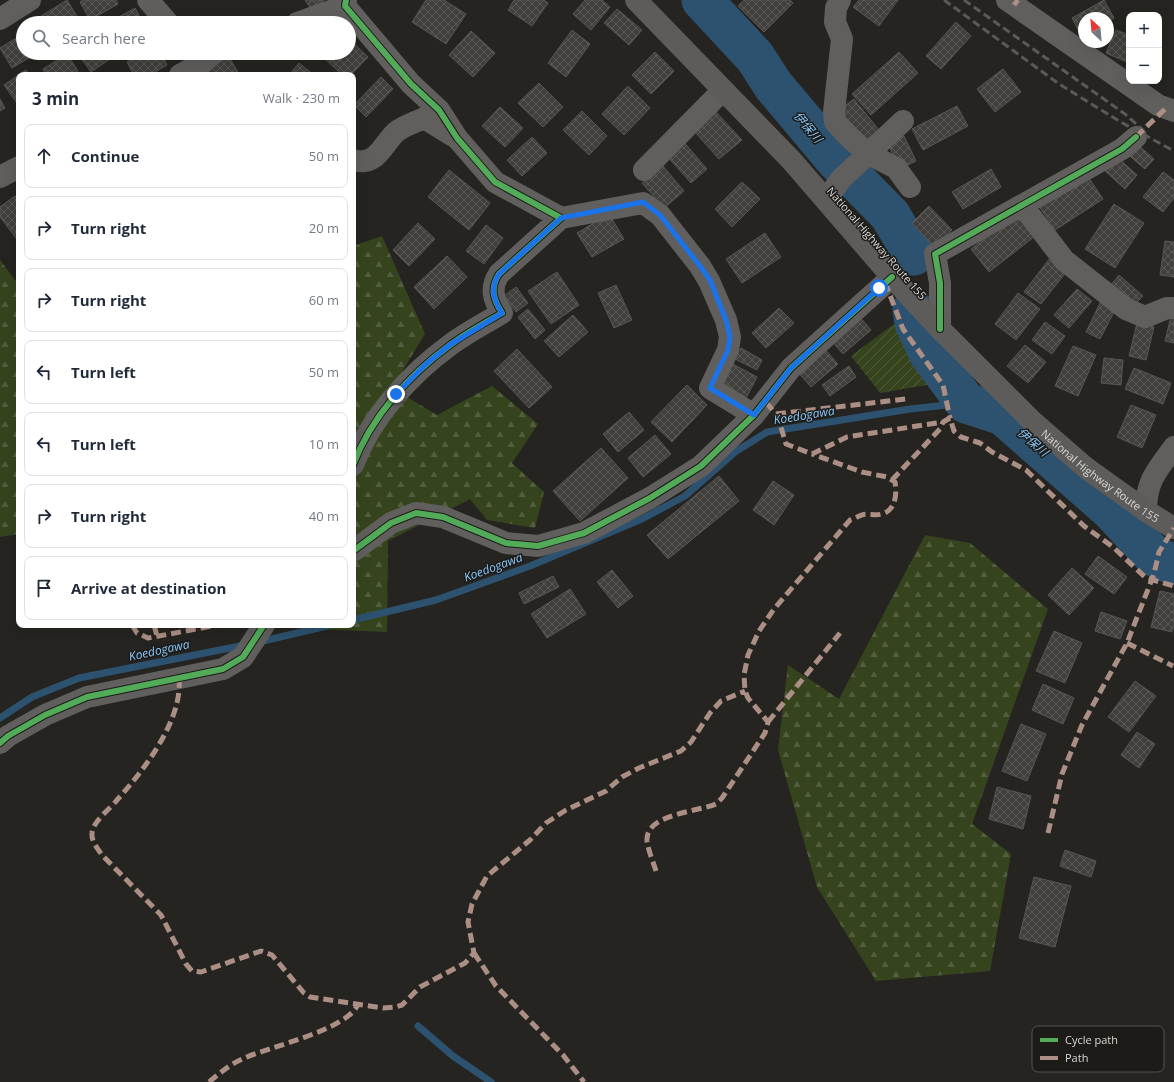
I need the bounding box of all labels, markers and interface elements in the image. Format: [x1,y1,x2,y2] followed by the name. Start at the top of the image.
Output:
[1078,12,1114,48] north arrow
[1126,12,1162,84] map controls
[1126,12,1162,48] button: +
[16,16,356,60] search box
[30,27,52,49] icon: search
[62,28,146,48] text: Search here
[1126,48,1162,84] button: −
[32,87,79,110] text: 3 min
[263,89,340,107] text: Walk · 230 m
[790,108,827,148] water label: 伊保川
[33,145,55,167] icon: ahead
[71,146,139,166] text: Continue
[309,147,339,165] text: 50 m
[824,183,930,303] street label: National Highway Route 155
[33,217,55,239] icon: right
[71,218,146,238] text: Turn right
[309,219,339,237] text: 20 m
[870,279,888,297] route start
[33,289,55,311] icon: right
[71,290,146,310] text: Turn right
[309,291,339,309] text: 60 m
[33,361,55,383] icon: left
[71,362,136,382] text: Turn left
[309,363,339,381] text: 50 m
[387,385,405,403] route end
[772,402,836,428] water label: Koedogawa
[1014,424,1054,462] water label: 伊保川
[1039,425,1163,525] street label: National Highway Route 155
[33,433,55,455] icon: left
[71,434,136,454] text: Turn left
[309,435,339,453] text: 10 m
[33,505,55,527] icon: right
[71,506,146,526] text: Turn right
[309,507,339,525] text: 40 m
[461,548,525,586] water label: Koedogawa
[33,577,55,599] icon: arrive
[71,578,226,598] text: Arrive at destination
[127,635,191,665] water label: Koedogawa
[1032,1026,1164,1072] legend
[1065,1032,1118,1047] text: Cycle path
[1065,1050,1088,1065] text: Path

